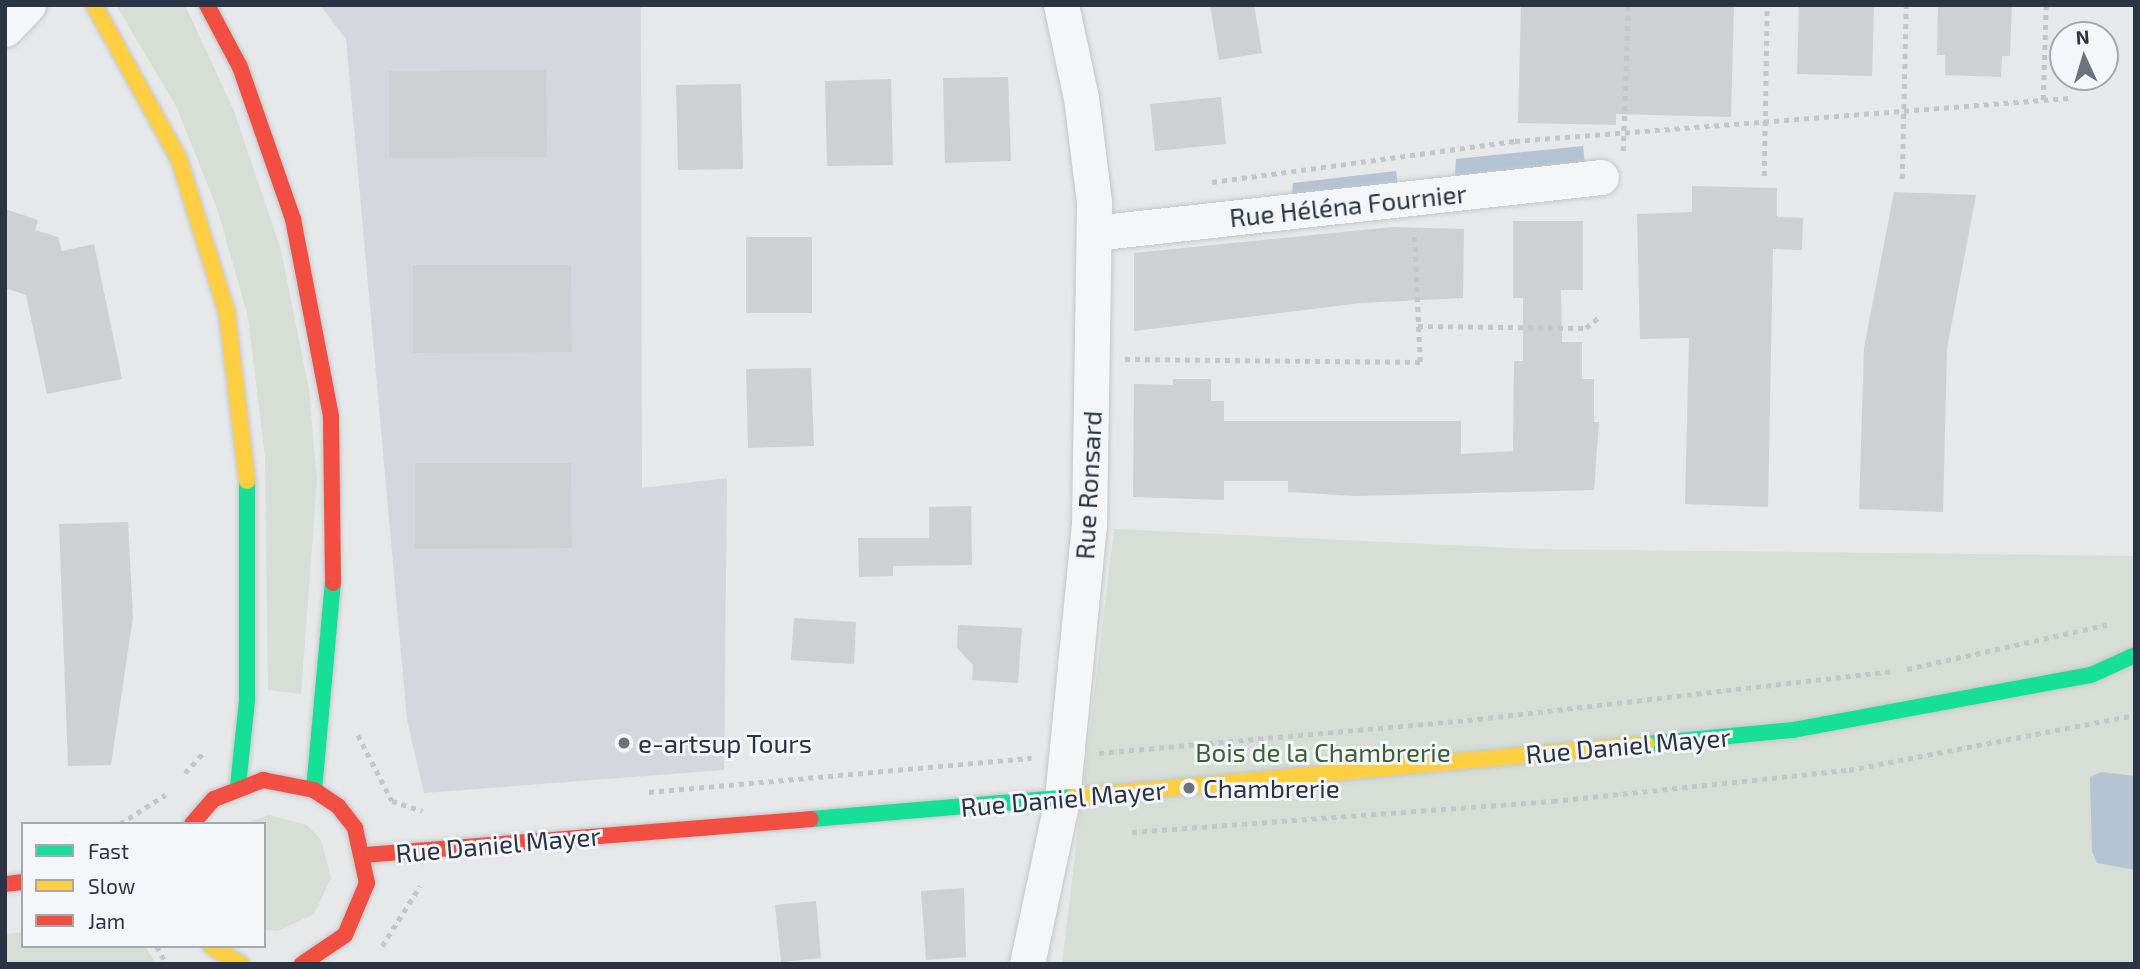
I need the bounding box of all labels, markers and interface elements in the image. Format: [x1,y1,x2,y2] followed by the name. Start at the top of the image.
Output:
[2049,21,2119,91] north arrow
[2075,25,2090,48] text: N
[1228,177,1468,233] street label: Rue Héléna Fournier
[1069,410,1107,560] street label: Rue Ronsard
[1524,720,1732,770] street label: Rue Daniel Mayer
[638,727,813,759] place label: e-artsup Tours
[616,735,632,751] marker: e-artsup Tours
[1195,736,1451,768] park label: Bois de la Chambrerie
[1203,772,1340,804] place label: Chambrerie
[959,773,1167,823] street label: Rue Daniel Mayer
[1181,780,1197,796] marker: Chambrerie
[394,819,602,869] street label: Rue Daniel Mayer
[21,822,266,948] legend
[88,838,129,863] text: Fast
[88,873,135,898] text: Slow
[88,908,125,933] text: Jam

